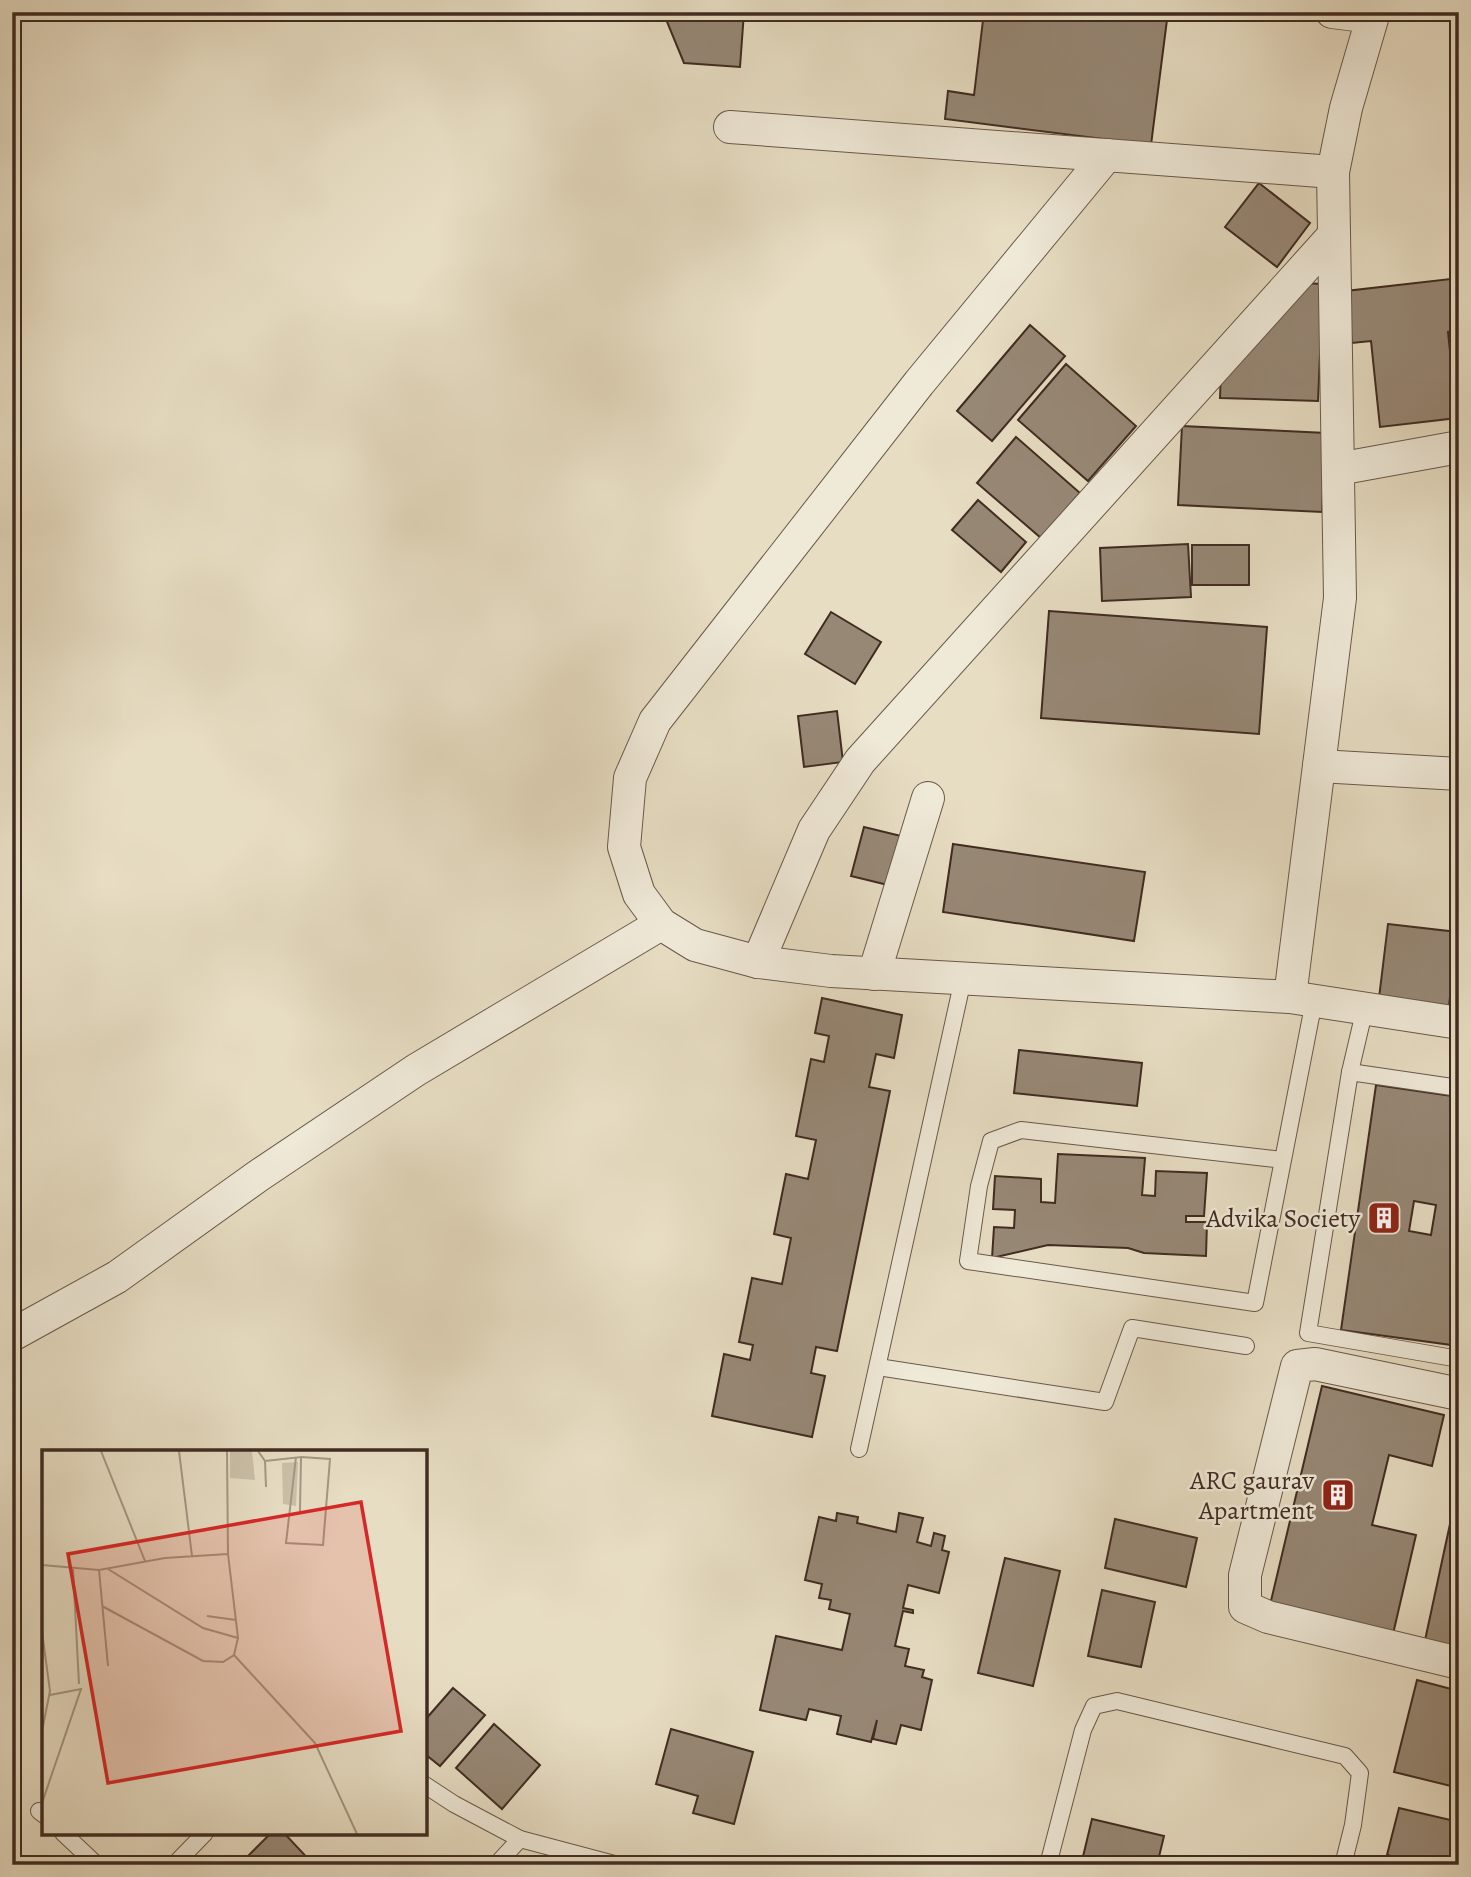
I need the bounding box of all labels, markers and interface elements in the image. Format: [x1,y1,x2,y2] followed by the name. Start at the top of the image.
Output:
[1365,1199,1403,1237] building icon: Advika Society
[1205,1201,1360,1236] place label: Advika Society
[42,1450,427,1835] inset map
[1189,1463,1314,1528] place label: ARC gaurav Apartment
[1319,1476,1357,1514] building icon: ARC gaurav Apartment

